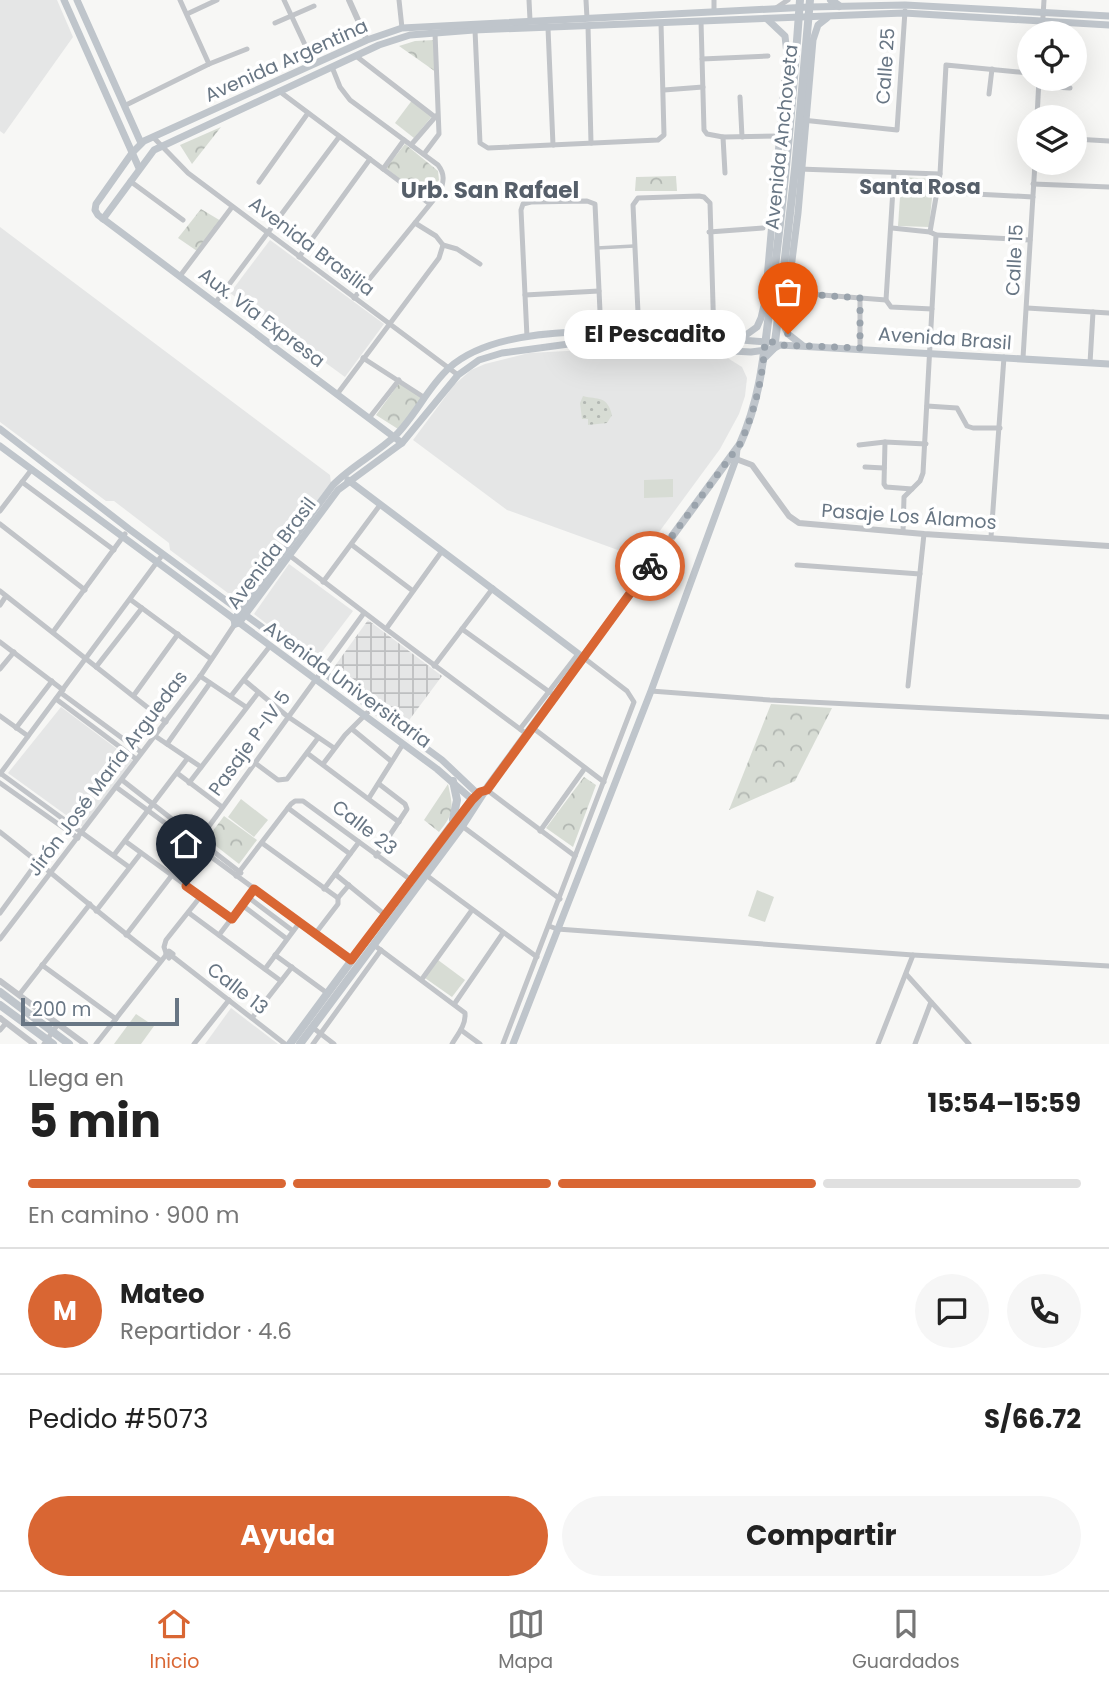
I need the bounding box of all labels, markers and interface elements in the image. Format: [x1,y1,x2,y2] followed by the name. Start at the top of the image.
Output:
[200,12,372,109] street label: Avenida Argentina
[1017,21,1087,175] map controls
[1017,21,1087,91] button: locate
[869,27,902,105] street label: Calle 25
[758,43,805,231] street label: Avenida Anchoveta
[1017,105,1087,175] button: layers
[859,172,981,201] district label: Santa Rosa
[401,174,579,206] district label: Urb. San Rafael
[243,190,380,303] street label: Avenida Brasilia
[999,224,1030,297] street label: Calle 15
[193,261,330,374] street label: Aux. Vía Expresa
[758,262,818,334] pin
[769,273,807,311] icon: bag
[564,310,746,358] callout: El Pescadito
[584,318,726,350] text: El Pescadito
[877,320,1013,357] street label: Avenida Brasil
[220,492,322,615] street label: Avenida Brasil
[820,497,997,536] street label: Pasaje Los Álamos
[615,531,685,601] courier
[631,547,669,585] icon: bike
[258,614,437,754] street label: Avenida Universitaria
[21,665,194,882] street label: Jirón José María Arguedas
[202,685,297,801] street label: Pasaje P-IV 5
[326,793,403,861] street label: Calle 23
[156,814,216,886] pin
[167,825,205,863] icon: home
[201,956,274,1021] street label: Calle 13
[21,995,178,1027] scale bar
[32,996,91,1023] text: 200 m
[28,1062,124,1094] text: Llega en
[927,1085,1081,1121] text: 15:54–15:59
[28,1089,161,1153] text: 5 min
[28,1199,239,1231] text: En camino · 900 m
[915,1274,989,1348] button: chat
[1007,1274,1081,1348] button: phone
[120,1276,205,1312] text: Mateo
[53,1293,77,1329] text: M
[120,1315,292,1347] text: Repartidor · 4.6
[28,1401,208,1437] text: Pedido #5073
[984,1401,1081,1437] text: S/66.72
[28,1496,548,1576] button: Ayuda
[562,1496,1081,1576] button: Compartir
[149,1605,199,1676] tab: Inicio
[498,1605,553,1676] tab: Mapa
[852,1605,960,1676] tab: Guardados

